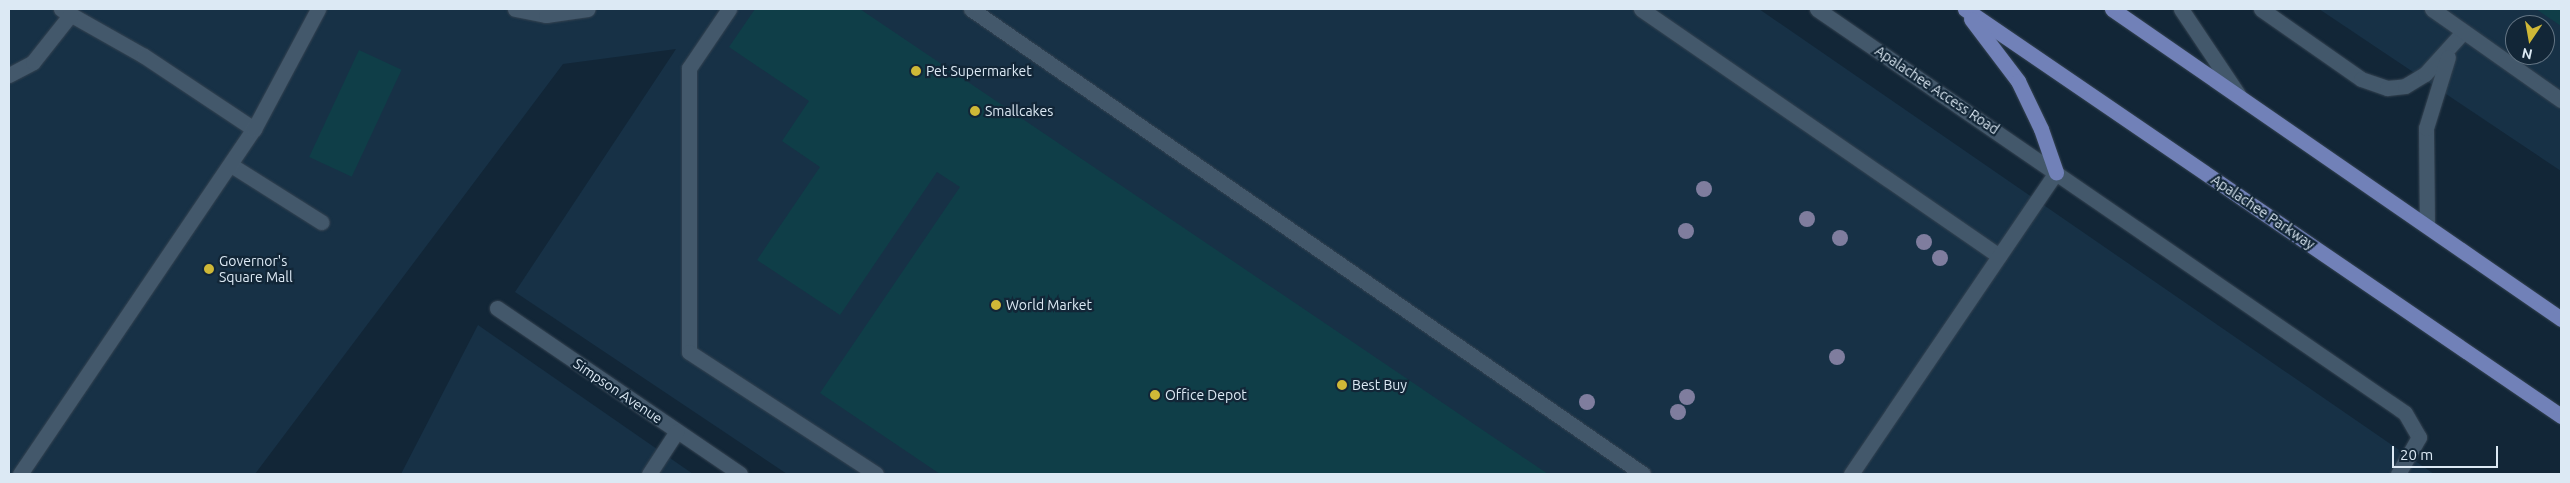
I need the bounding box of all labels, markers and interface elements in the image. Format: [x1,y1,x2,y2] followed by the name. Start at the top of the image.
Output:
[2505,15,2555,65] north arrow
[1872,42,2002,138] street label: Apalachee Access Road
[2520,45,2534,63] text: N
[926,63,1032,79] place label: Pet Supermarket
[910,65,922,77] marker: Pet Supermarket
[985,103,1053,119] place label: Smallcakes
[969,105,981,117] marker: Smallcakes
[2208,171,2318,253] street label: Apalachee Parkway
[219,253,293,286] place label: Governor's Square Mall
[203,263,215,275] marker: Governor's Square Mall
[1006,297,1092,313] place label: World Market
[990,299,1002,311] marker: World Market
[570,355,666,427] street label: Simpson Avenue
[1352,377,1407,393] place label: Best Buy
[1336,379,1348,391] marker: Best Buy
[1165,387,1247,403] place label: Office Depot
[1149,389,1161,401] marker: Office Depot
[2395,436,2501,468] scale bar
[2400,446,2433,463] text: 20 m

